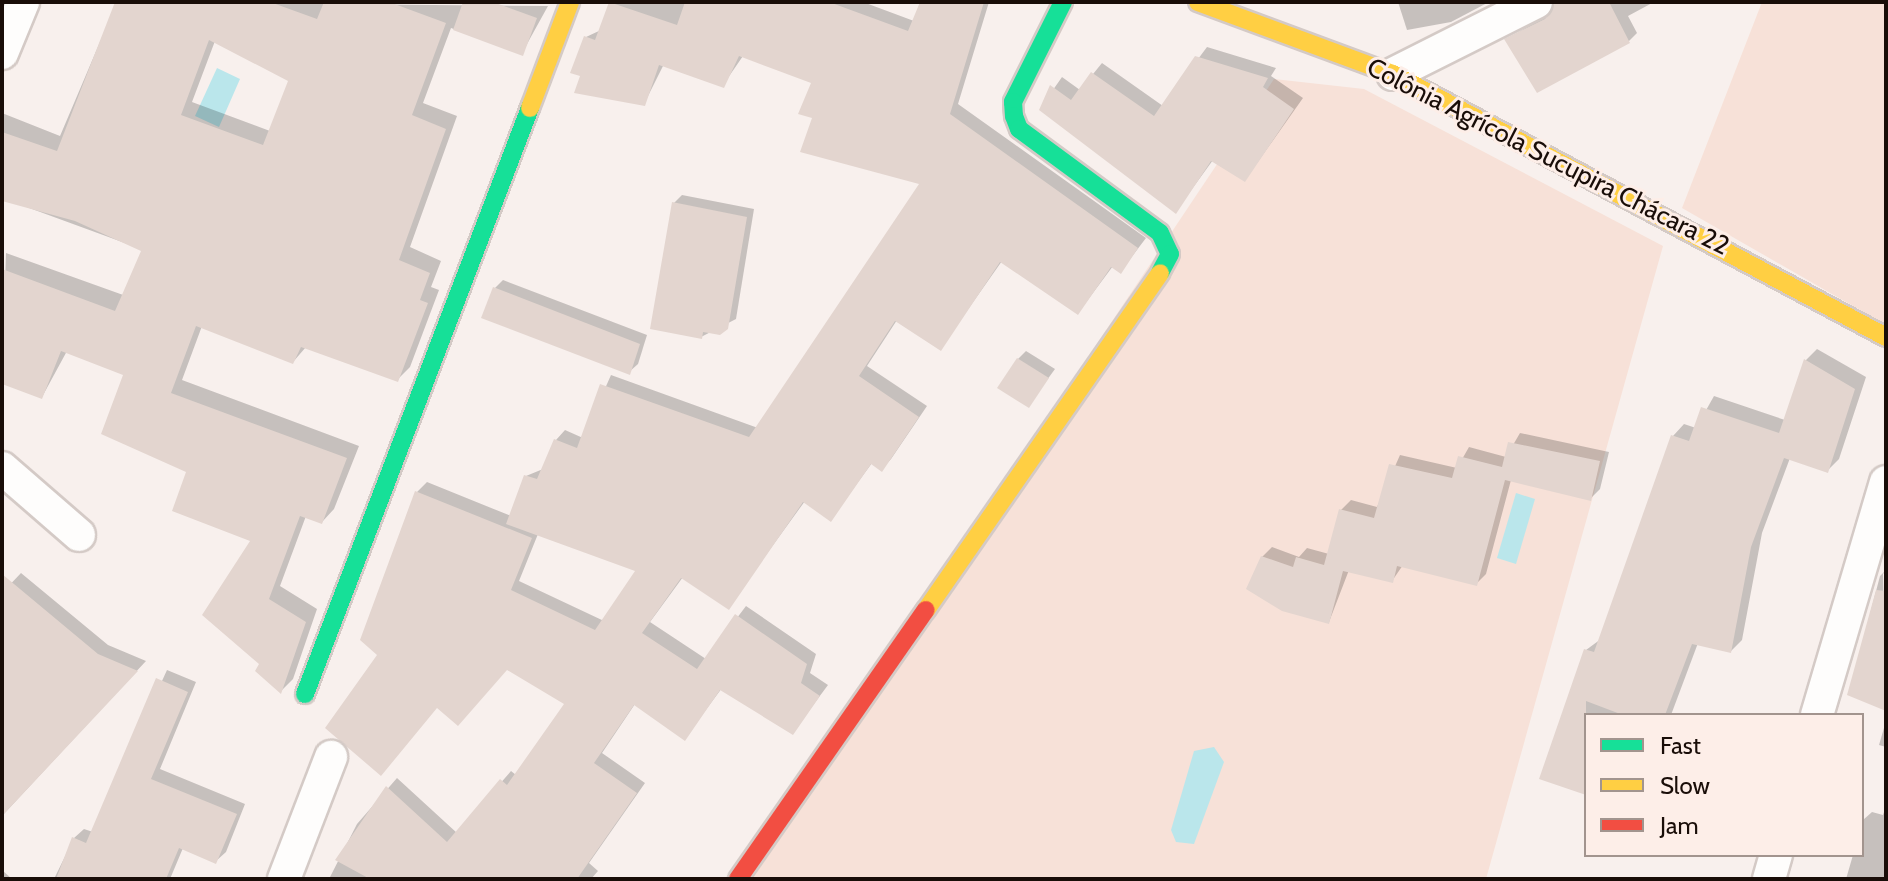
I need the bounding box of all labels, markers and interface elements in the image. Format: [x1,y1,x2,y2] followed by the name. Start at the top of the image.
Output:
[1362,52,1734,262] street label: Colônia Agrícola Sucupira Chácara 22
[1584,713,1864,857] legend
[1660,731,1701,760] text: Fast
[1660,771,1710,800] text: Slow
[1660,811,1698,840] text: Jam

